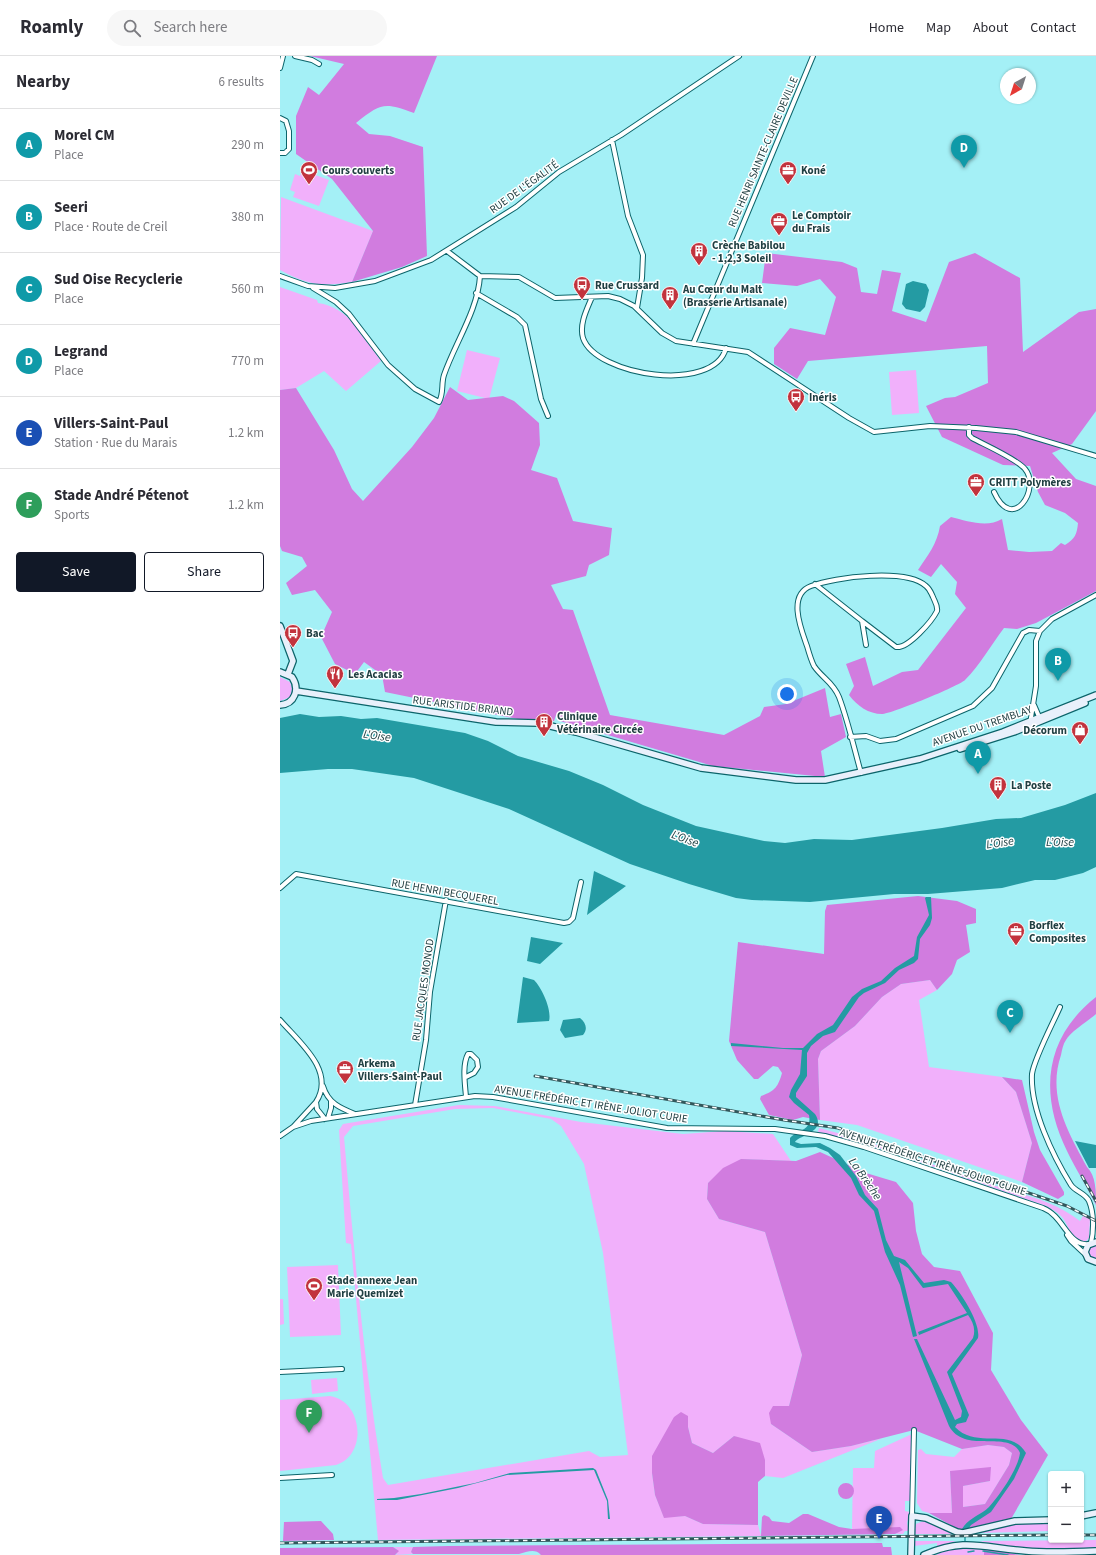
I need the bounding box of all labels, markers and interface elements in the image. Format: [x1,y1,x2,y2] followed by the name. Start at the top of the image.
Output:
[107,10,387,46] search box
[20,14,83,41] text: Roamly
[121,17,143,39] icon: search
[153,17,227,38] text: Search here
[869,18,904,38] text: Home
[926,18,951,38] text: Map
[973,18,1008,38] text: About
[1030,18,1076,38] text: Contact
[1000,68,1036,104] north arrow
[16,70,70,94] text: Nearby
[219,73,264,91] text: 6 results
[724,74,802,230] street label: RUE HENRI SAINTE-CLAIRE DEVILLE
[54,125,115,146] text: Morel CM
[951,135,977,168] pin: D
[25,136,33,154] text: A
[231,136,264,154] text: 290 m
[54,146,83,164] text: Place
[487,157,562,217] street label: RUE DE L'ÉGALITÉ
[299,160,319,185] sports icon: Cours couverts
[778,160,798,185] office icon: Koné
[322,163,394,178] place label: Cours couverts
[801,163,826,178] place label: Koné
[54,197,88,218] text: Seeri
[25,208,33,226] text: B
[231,208,264,226] text: 380 m
[792,208,852,236] place label: Le Comptoir du Frais
[769,211,789,236] office icon: Le Comptoir du Frais
[54,218,167,236] text: Place · Route de Creil
[712,238,785,266] place label: Crèche Babilou - 1,2,3 Soleil
[689,241,709,266] building icon: Crèche Babilou - 1,2,3 Soleil
[54,269,183,290] text: Sud Oise Recyclerie
[572,275,592,300] bus stop icon: Rue Crussard
[595,278,659,293] place label: Rue Crussard
[25,280,33,298] text: C
[231,280,264,298] text: 560 m
[682,282,787,310] place label: Au Cœur du Malt (Brasserie Artisanale)
[660,285,680,310] building icon: Au Cœur du Malt (Brasserie Artisanale)
[54,290,83,308] text: Place
[54,341,108,362] text: Legrand
[25,352,33,370] text: D
[231,352,264,370] text: 770 m
[54,362,83,380] text: Place
[786,387,806,412] bus stop icon: Inéris
[809,390,837,405] place label: Inéris
[54,413,168,434] text: Villers-Saint-Paul
[25,424,33,442] text: E
[228,424,264,442] text: 1.2 km
[54,434,177,452] text: Station · Rue du Marais
[966,472,986,497] office icon: CRITT Polymères
[989,475,1071,490] place label: CRITT Polymères
[54,485,189,506] text: Stade André Pétenot
[26,496,32,514] text: F
[228,496,264,514] text: 1.2 km
[54,506,89,524] text: Sports
[16,552,136,592] button: Save
[144,552,264,592] button: Share
[283,623,303,648] bus stop icon: Bac
[306,626,324,641] place label: Bac
[1045,648,1071,681] pin: B
[325,664,345,689] restaurant icon: Les Acacias
[348,667,402,682] place label: Les Acacias
[777,684,797,704] your location
[412,692,514,720] street label: RUE ARISTIDE BRIAND
[930,702,1035,750] street label: AVENUE DU TREMBLAY
[556,709,643,737] place label: Clinique Vétérinaire Circée
[534,712,554,737] building icon: Clinique Vétérinaire Circée
[1070,720,1090,745] shop icon: Décorum
[1023,723,1067,738] place label: Décorum
[362,726,392,746] water label: L'Oise
[965,741,991,774] pin: A
[988,775,1008,800] building icon: La Poste
[1011,778,1052,793] place label: La Poste
[669,826,701,852] water label: L'Oise
[985,833,1015,853] water label: L'Oise
[1046,834,1074,851] water label: L’Oise
[390,875,500,909] street label: RUE HENRI BECQUEREL
[1029,918,1086,946] place label: Borflex Composites
[1006,921,1026,946] office icon: Borflex Composites
[408,938,438,1042] street label: RUE JACQUES MONOD
[997,1000,1023,1033] pin: C
[357,1056,443,1084] place label: Arkema Villers-Saint-Paul
[335,1059,355,1084] office icon: Arkema Villers-Saint-Paul
[493,1081,689,1127] street label: AVENUE FRÉDÉRIC ET IRÈNE JOLIOT CURIE
[838,1125,1028,1199] street label: AVENUE FRÉDÉRIC ET IRÈNE JOLIOT CURIE
[844,1154,886,1204] water label: La Brèche
[327,1273,417,1301] place label: Stade annexe Jean Marie Quemizet
[304,1276,324,1301] sports icon: Stade annexe Jean Marie Quemizet
[296,1400,322,1433] pin: F
[1048,1471,1084,1543] map controls
[1048,1471,1084,1507] button: +
[866,1506,892,1539] pin: E
[1048,1507,1084,1543] button: −

